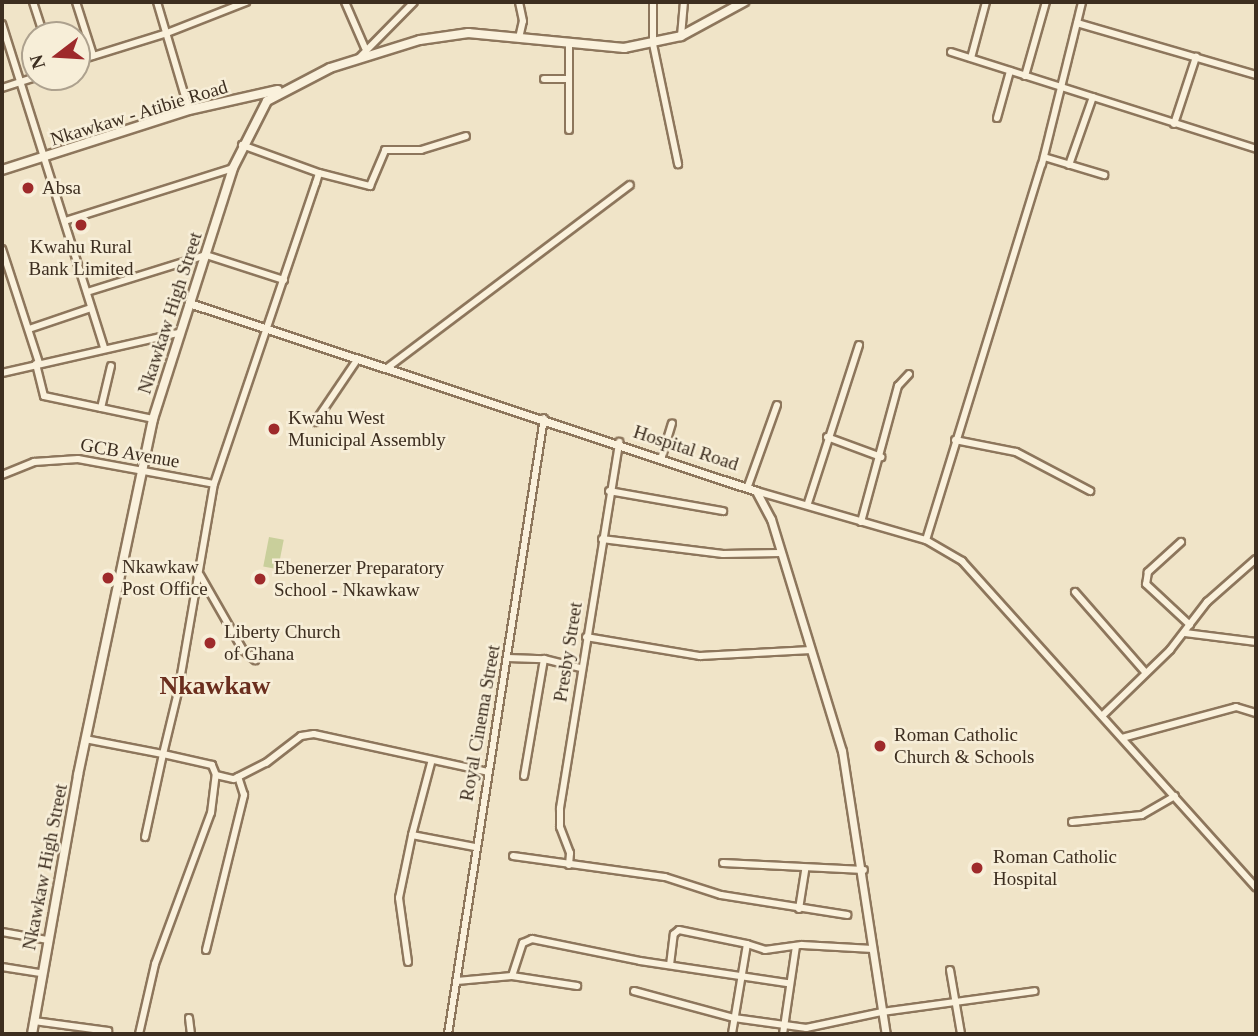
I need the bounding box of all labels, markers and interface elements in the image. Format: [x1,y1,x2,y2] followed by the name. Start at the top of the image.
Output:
[21,21,91,91] north arrow
[25,52,49,71] text: N
[47,75,231,151] street label: Nkawkaw - Atibie Road
[42,177,81,199] place label: Absa
[20,180,36,196] marker: Absa
[73,217,89,233] marker: Kwahu Rural Bank Limited
[133,229,207,397] street label: Nkawkaw High Street
[28,236,134,280] place label: Kwahu Rural Bank Limited
[288,407,447,451] place label: Kwahu West Municipal Assembly
[631,420,741,476] street label: Hospital Road
[266,421,282,437] marker: Kwahu West Municipal Assembly
[78,433,182,473] street label: GCB Avenue
[122,556,208,600] place label: Nkawkaw Post Office
[274,557,444,601] place label: Ebenerzer Preparatory School - Nkawkaw
[100,570,116,586] marker: Nkawkaw Post Office
[252,571,268,587] marker: Ebenerzer Preparatory School - Nkawkaw
[549,600,587,704] street label: Presby Street
[224,621,341,665] place label: Liberty Church of Ghana
[202,635,218,651] marker: Liberty Church of Ghana
[455,643,505,803] street label: Royal Cinema Street
[159,670,271,702] district label: Nkawkaw
[894,724,1034,768] place label: Roman Catholic Church & Schools
[872,738,888,754] marker: Roman Catholic Church & Schools
[18,782,72,952] street label: Nkawkaw High Street
[993,846,1117,890] place label: Roman Catholic Hospital
[967,858,987,878] marker: Roman Catholic Hospital

